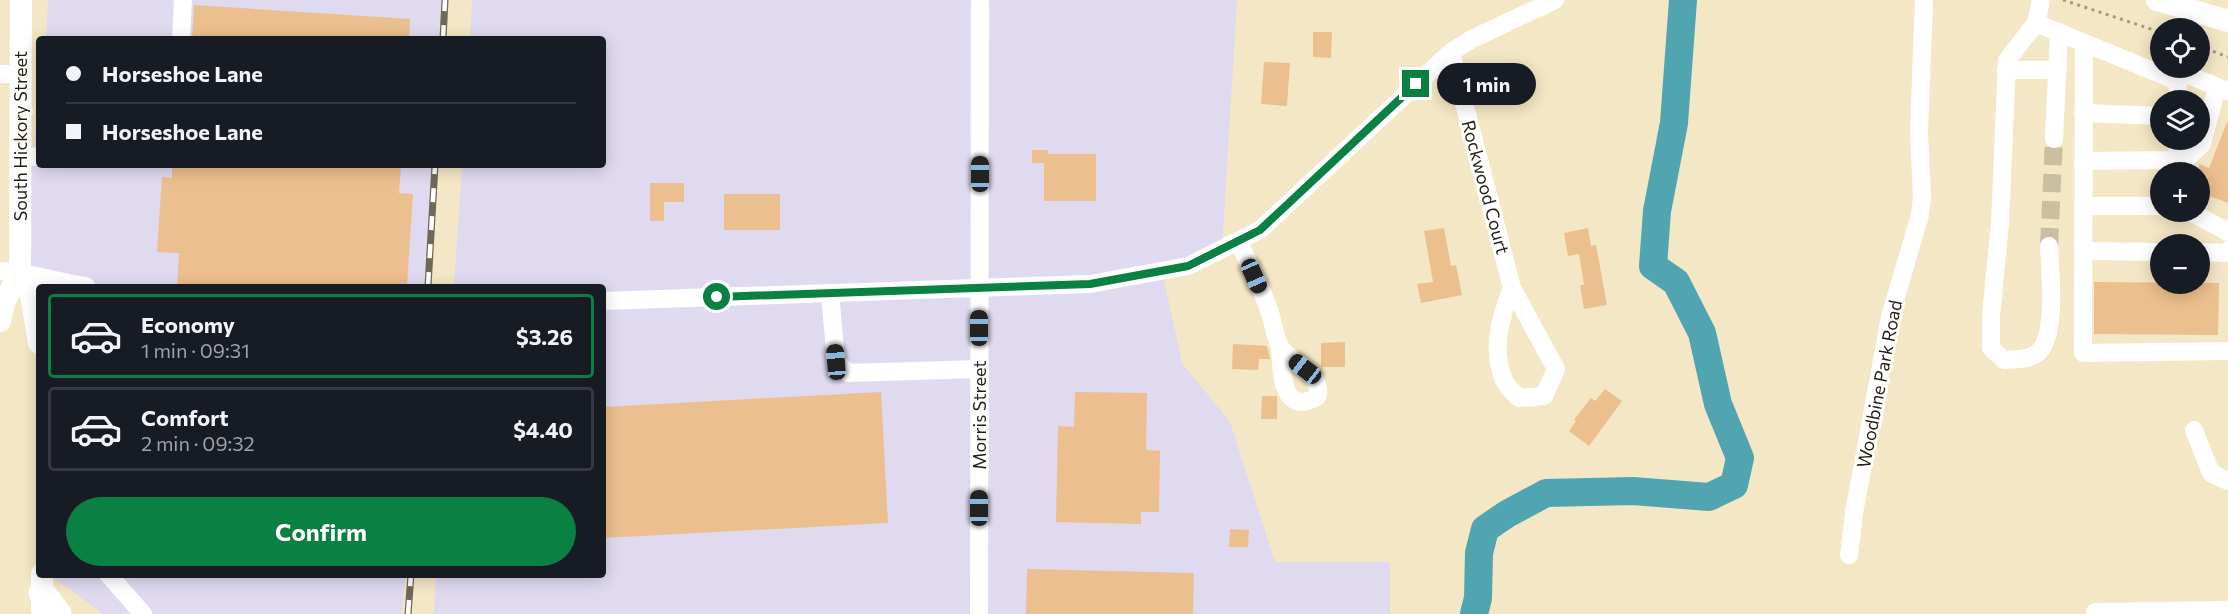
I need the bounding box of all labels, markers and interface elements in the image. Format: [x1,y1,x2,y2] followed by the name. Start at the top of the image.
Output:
[2150,18,2210,294] map controls
[2150,18,2210,78] button: locate
[9,51,31,221] street label: South Hickory Street
[102,60,263,87] text: Horseshoe Lane
[1437,63,1536,105] callout: 1 min
[1402,70,1429,97] route end
[1463,72,1510,96] text: 1 min
[2150,90,2210,150] button: layers
[1458,117,1514,257] street label: Rockwood Court
[102,118,263,145] text: Horseshoe Lane
[971,156,989,192] car
[2150,162,2210,222] button: +
[2150,234,2210,294] button: −
[1238,256,1270,296] car
[703,283,730,310] route start
[1852,298,1906,470] street label: Woodbine Park Road
[69,309,123,363] icon: car
[970,310,988,346] car
[141,311,235,338] text: Economy
[516,323,573,350] text: $3.26
[141,338,250,362] text: 1 min · 09:31
[825,343,847,381] car
[1285,351,1325,387] car
[968,360,990,470] street label: Morris Street
[69,402,123,456] icon: car
[141,404,229,431] text: Comfort
[513,416,573,443] text: $4.40
[141,431,255,455] text: 2 min · 09:32
[970,490,988,526] car
[66,497,576,566] button: Confirm

